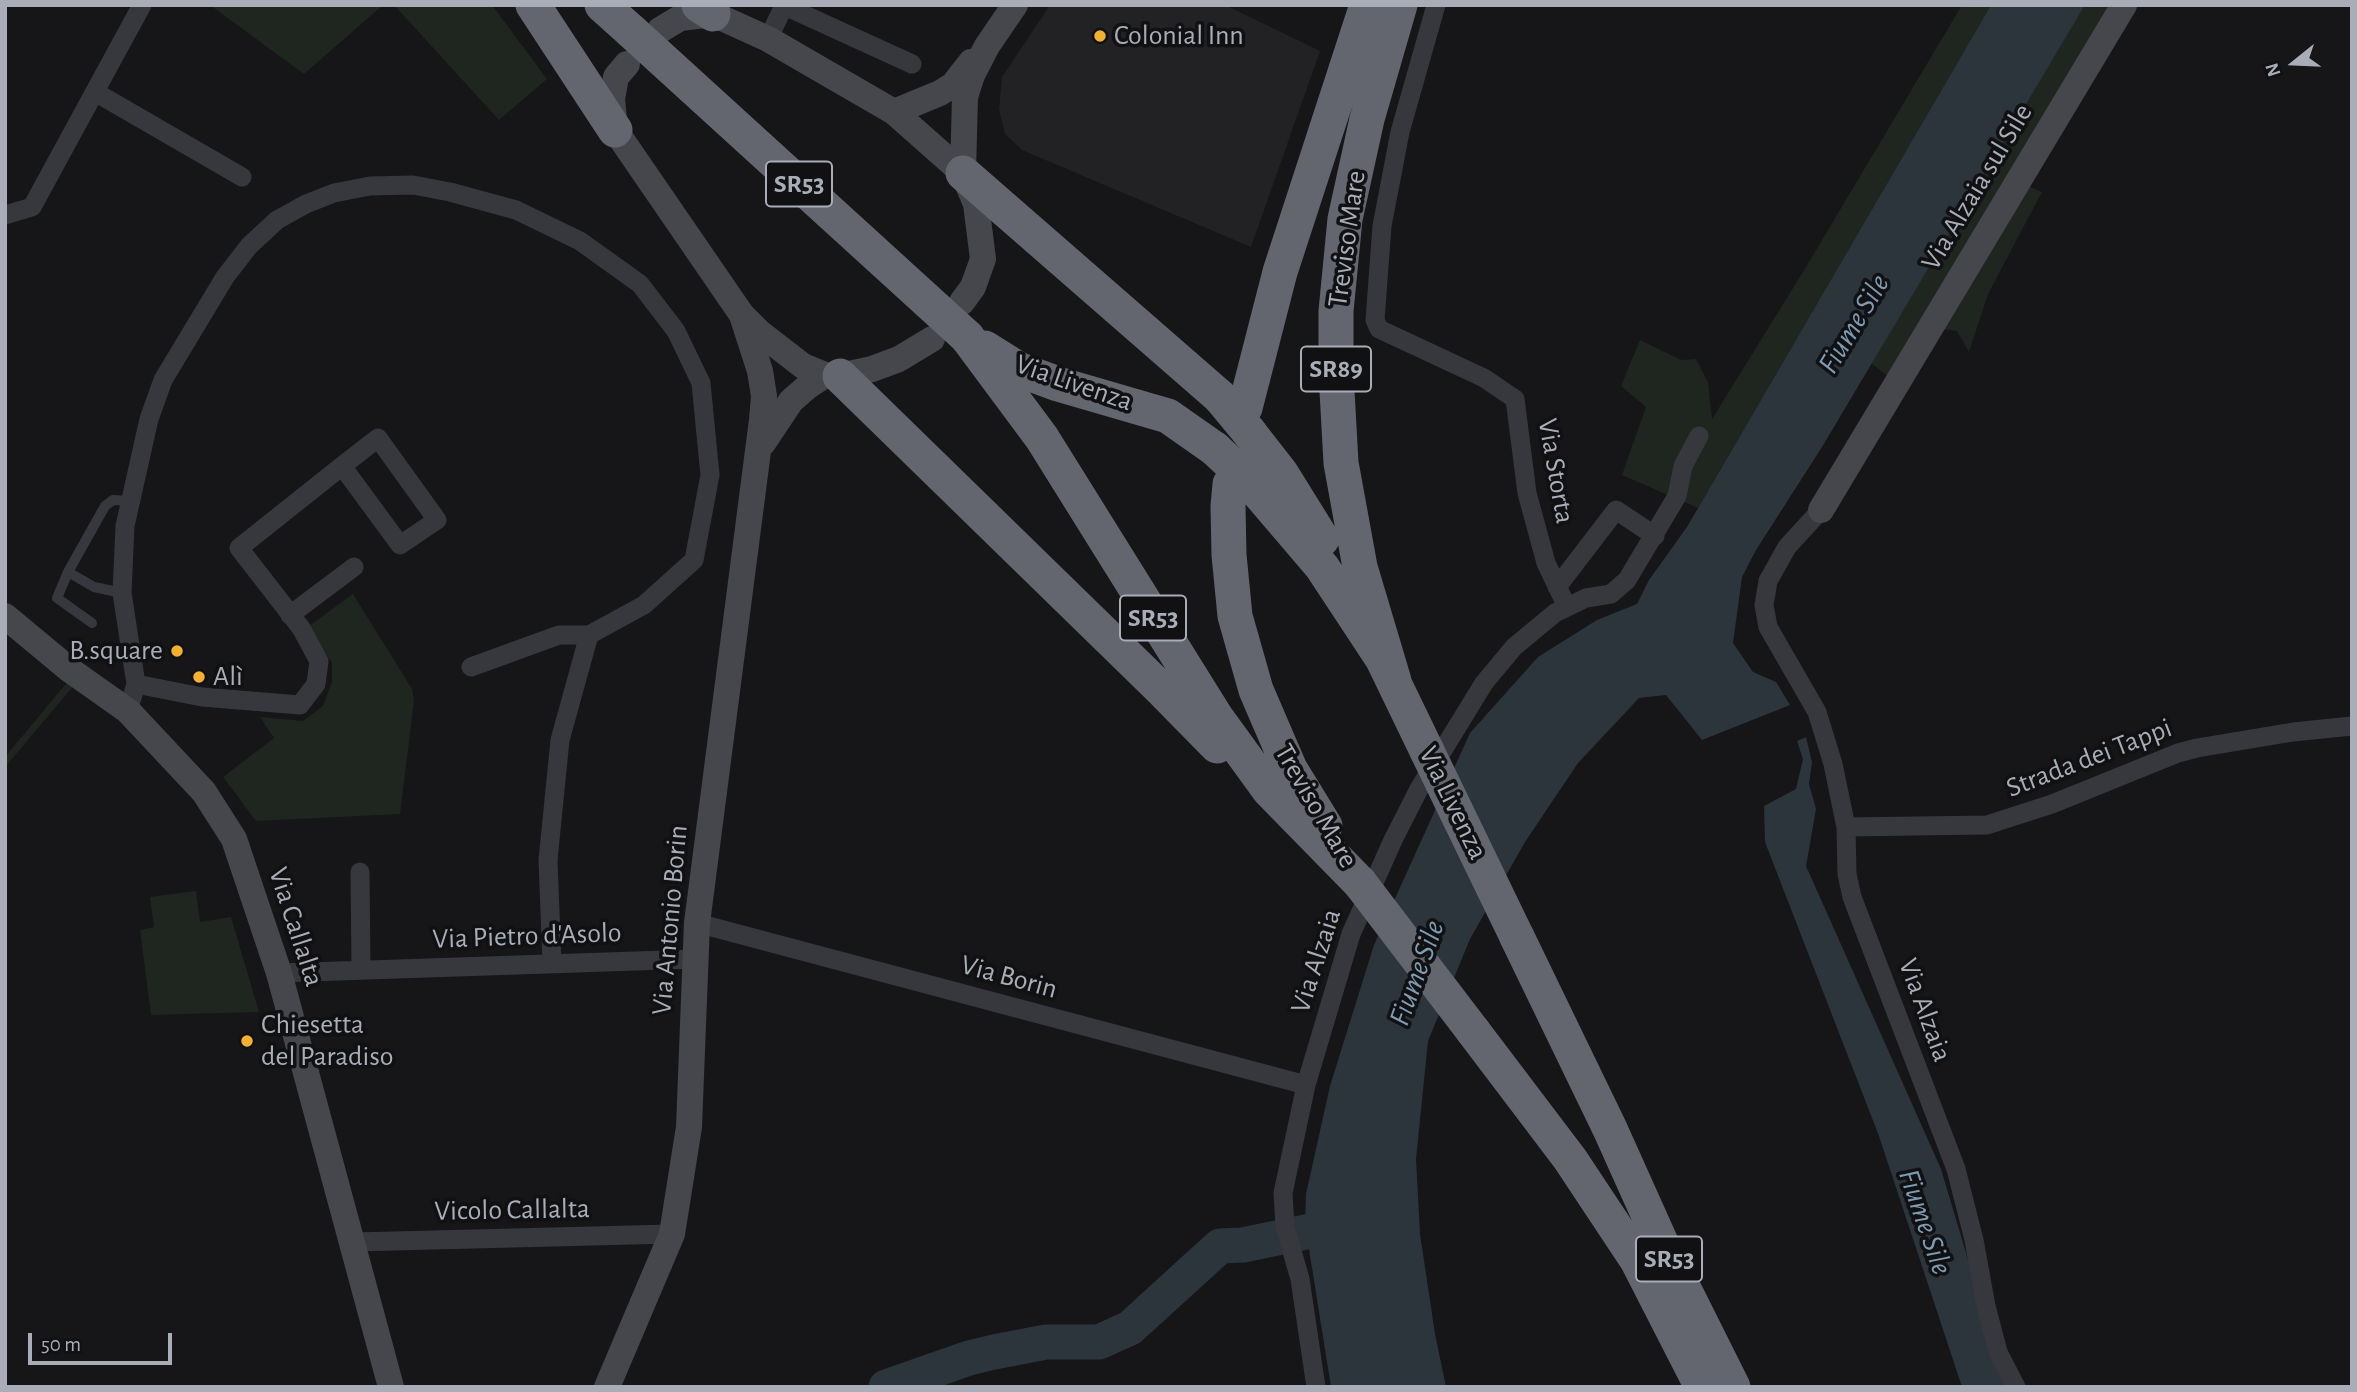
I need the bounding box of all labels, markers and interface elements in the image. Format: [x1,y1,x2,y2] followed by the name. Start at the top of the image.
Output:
[1114,19,1244,53] place label: Colonial Inn
[1092,28,1108,44] marker: Colonial Inn
[2259,28,2329,98] north arrow
[2262,60,2285,79] text: N
[1914,98,2040,276] street label: Via Alzaia sul Sile
[766,162,832,206] road number: SR53
[1321,169,1373,309] street label: Treviso Mare
[1810,268,1898,380] water label: Fiume Sile
[1301,346,1371,392] road number: SR89
[1011,347,1137,419] street label: Via Livenza
[1530,416,1582,526] street label: Via Storta
[1120,596,1186,640] road number: SR53
[69,634,163,668] place label: B.square
[169,643,185,659] marker: B.square
[213,660,243,694] place label: Alì
[191,669,207,685] marker: Alì
[2001,711,2177,805] street label: Strada dei Tappi
[1267,738,1365,874] street label: Treviso Mare
[1411,741,1495,865] street label: Via Livenza
[645,824,695,1016] street label: Via Antonio Borin
[261,863,331,991] street label: Via Callalta
[1283,905,1349,1017] street label: Via Alzaia
[432,916,622,956] street label: Via Pietro d'Asolo
[1381,916,1453,1030] water label: Fiume Sile
[957,948,1061,1006] street label: Via Borin
[1891,954,1959,1066] street label: Via Alzaia
[261,1008,393,1074] place label: Chiesetta del Paradiso
[239,1033,255,1049] marker: Chiesetta del Paradiso
[1890,1165,1960,1279] water label: Fiume Sile
[434,1192,590,1228] street label: Vicolo Callalta
[1636,1236,1702,1282] road number: SR53
[32,1318,175,1362] scale bar
[41,1334,81,1355] text: 50 m

